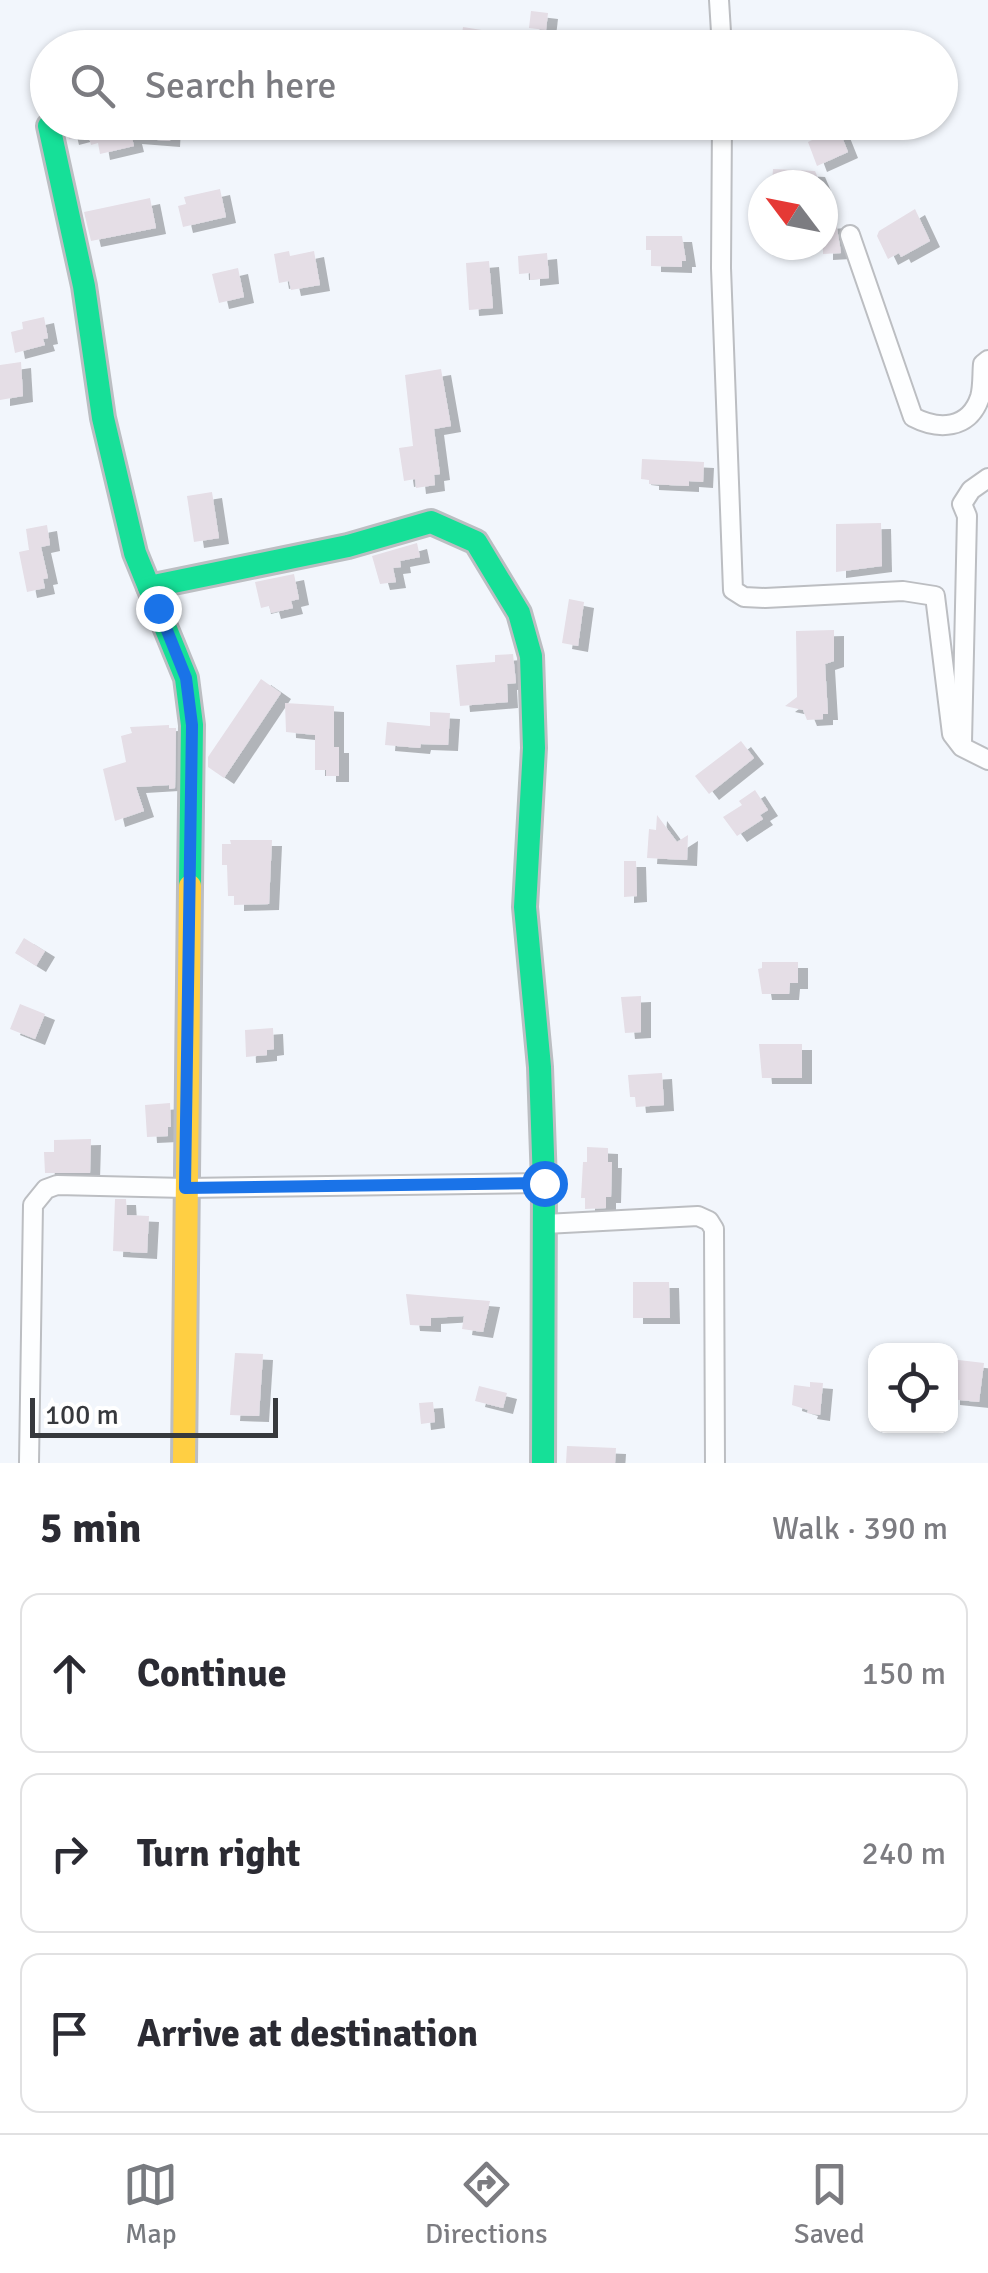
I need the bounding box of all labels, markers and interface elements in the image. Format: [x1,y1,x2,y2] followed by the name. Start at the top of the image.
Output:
[30,30,958,140] search box
[65,58,120,113] icon: search
[145,62,337,109] text: Search here
[748,170,838,260] north arrow
[136,586,182,632] route end
[522,1161,568,1207] route start
[868,1343,958,1433] map controls
[868,1343,958,1433] button: locate
[30,1393,278,1438] scale bar
[45,1398,119,1432] text: 100 m
[40,1503,141,1554] text: 5 min
[772,1509,948,1548] text: Walk · 390 m
[42,1646,97,1701] icon: ahead
[137,1650,287,1697] text: Continue
[862,1654,946,1693] text: 150 m
[42,1826,97,1881] icon: right
[137,1830,301,1877] text: Turn right
[862,1834,946,1873] text: 240 m
[42,2006,97,2061] icon: arrive
[137,2010,478,2057] text: Arrive at destination
[123,2157,178,2251] tab: Map
[425,2157,547,2251] tab: Directions
[794,2157,865,2251] tab: Saved

